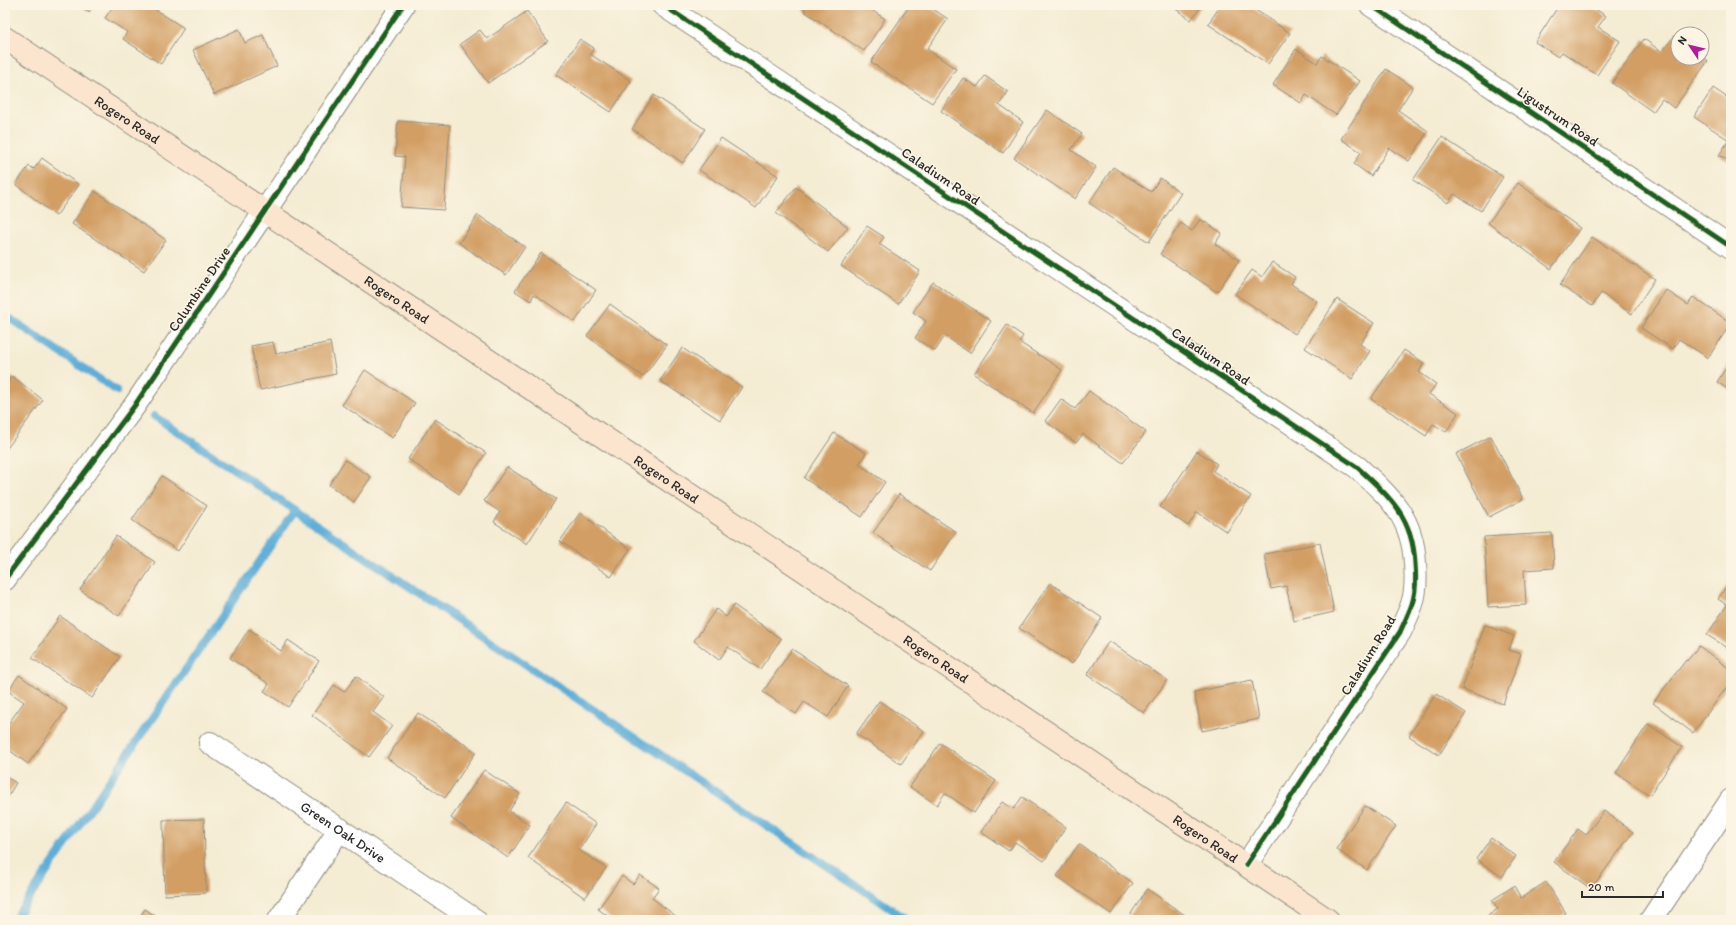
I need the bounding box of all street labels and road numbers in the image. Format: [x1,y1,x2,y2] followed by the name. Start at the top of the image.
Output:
[1514,83,1602,150] street label: Ligustrum Road
[91,92,163,148] street label: Rogero Road
[898,144,984,209] street label: Caladium Road
[165,243,234,335] street label: Columbine Drive
[361,272,433,328] street label: Rogero Road
[1168,324,1254,389] street label: Caladium Road
[630,452,702,507] street label: Rogero Road
[1337,612,1400,699] street label: Caladium Road
[900,631,972,687] street label: Rogero Road
[297,798,389,867] street label: Green Oak Drive
[1169,811,1242,867] street label: Rogero Road

